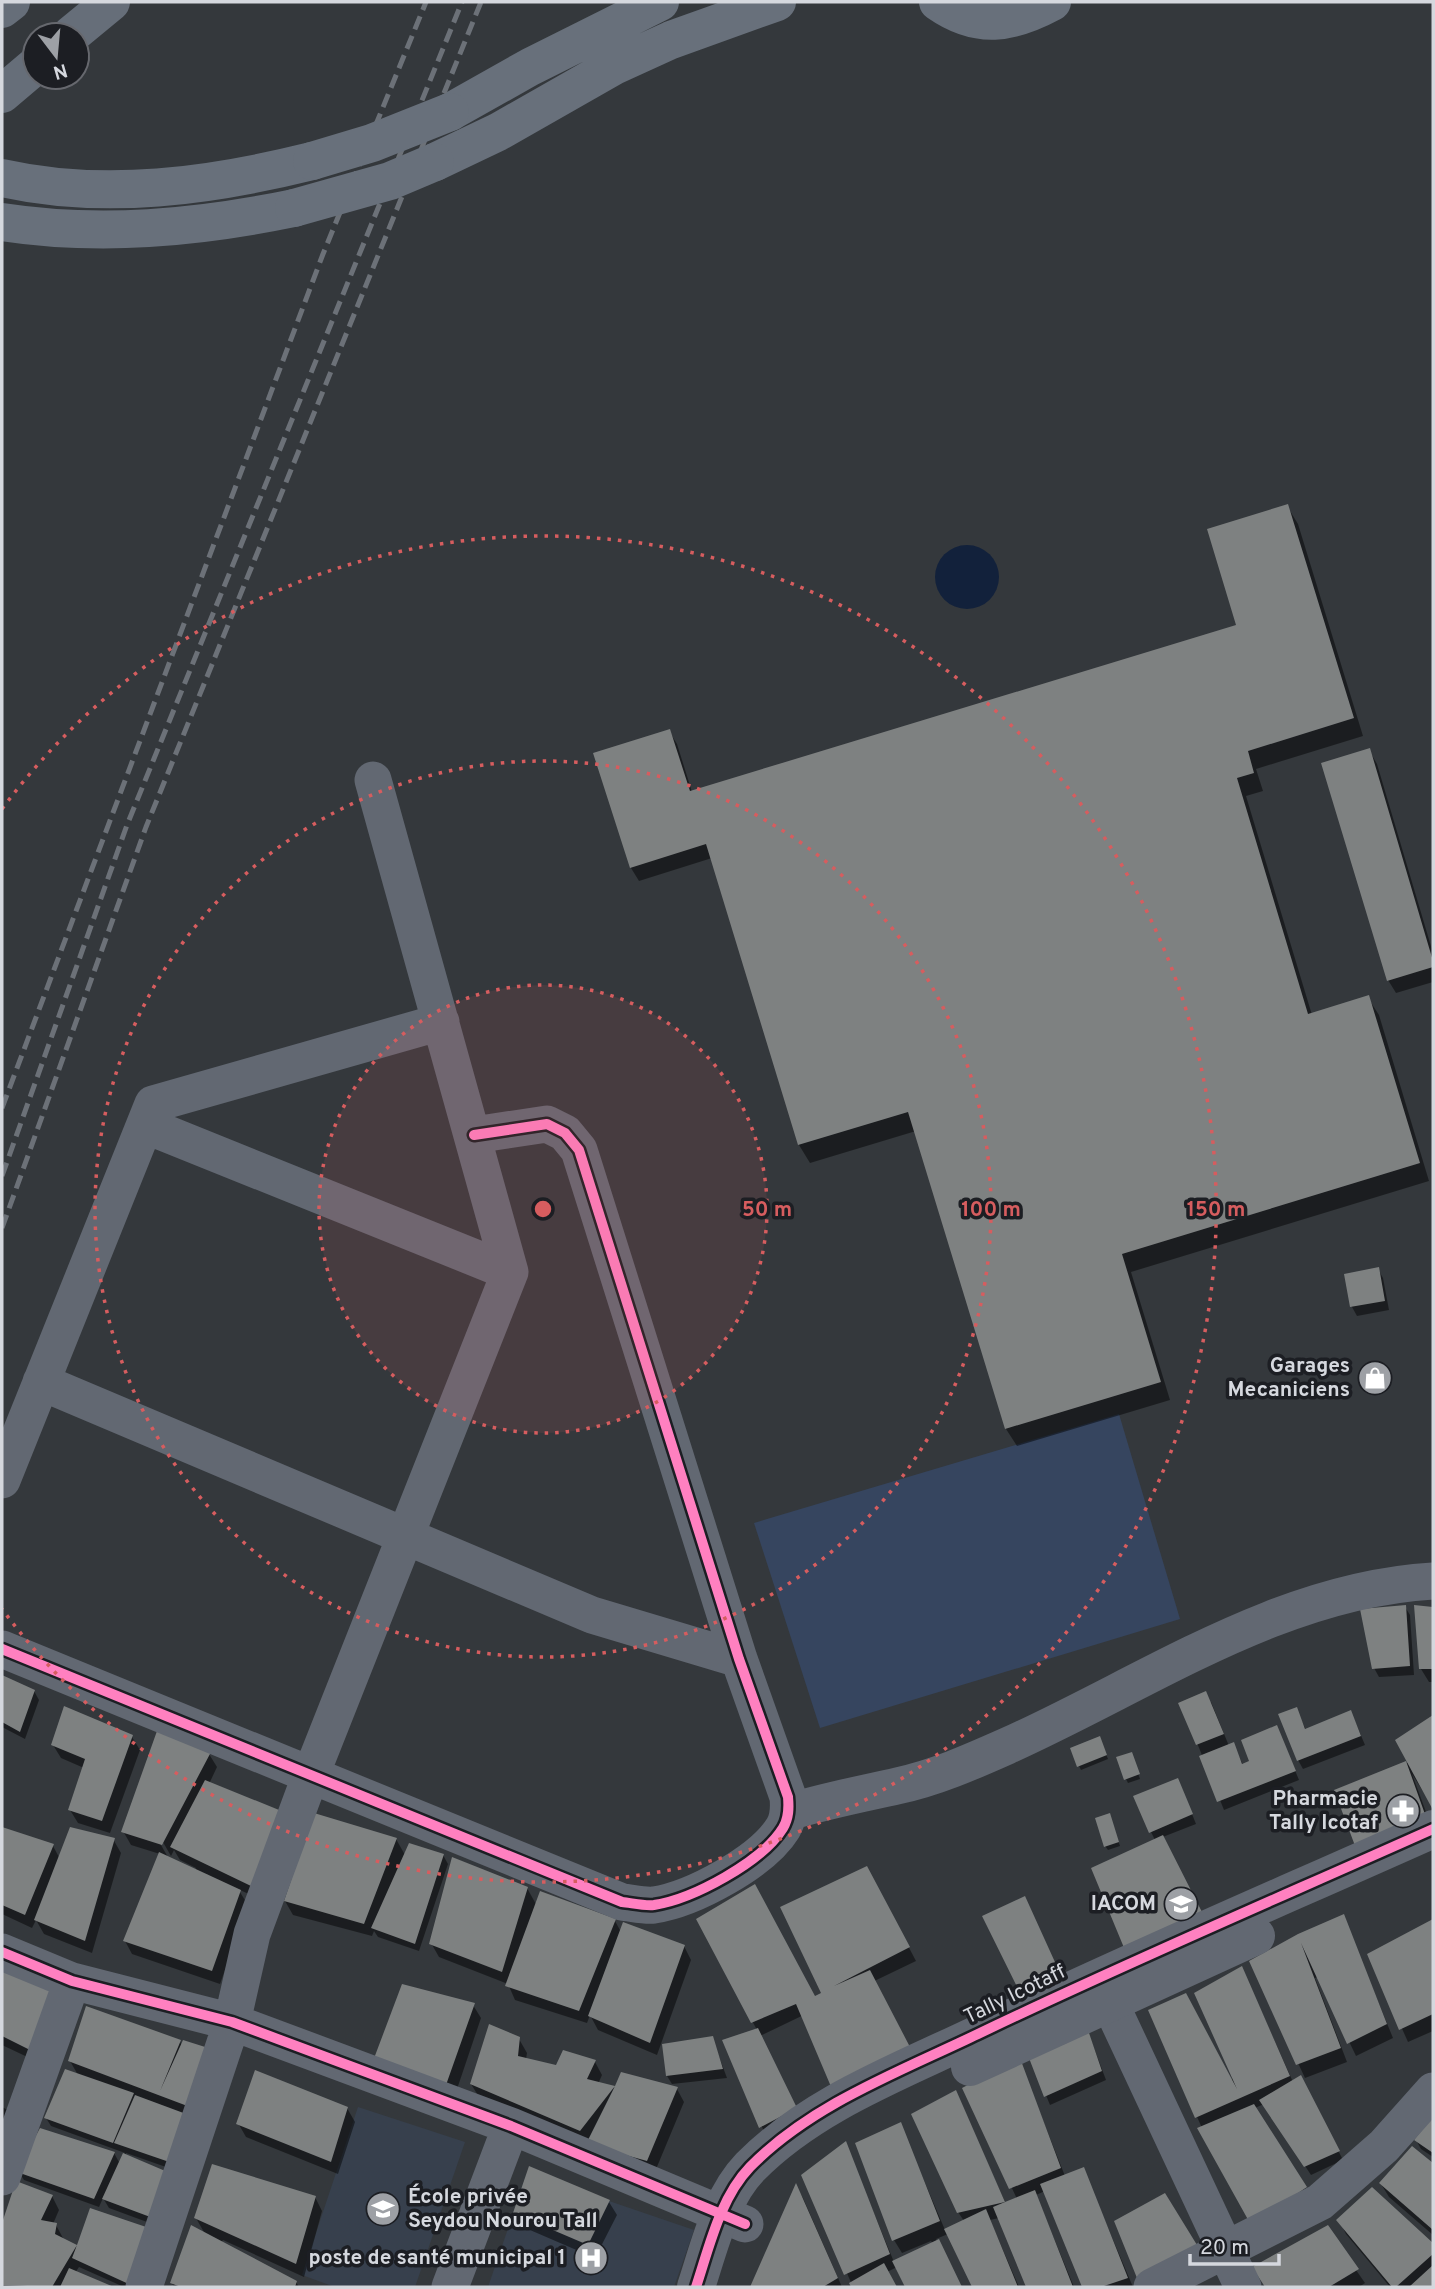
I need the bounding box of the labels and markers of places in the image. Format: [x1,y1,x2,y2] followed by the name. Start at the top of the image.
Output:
[531,1197,555,1221] centre of rings
[1228,1353,1350,1404] place label: Garages Mecaniciens
[1356,1359,1394,1397] shop icon: Garages Mecaniciens
[1269,1786,1378,1837] place label: Pharmacie Tally Icotaf
[1384,1792,1422,1830] pharmacy icon: Pharmacie Tally Icotaf
[1162,1885,1200,1923] school or university icon: IACOM
[1091,1891,1156,1918] place label: IACOM
[408,2183,598,2235] place label: École privée Seydou Nourou Tall
[364,2190,402,2228] school or university icon: École privée Seydou Nourou Tall
[572,2239,610,2277] hospital icon: poste de santé municipal 1
[308,2245,566,2272] place label: poste de santé municipal 1

